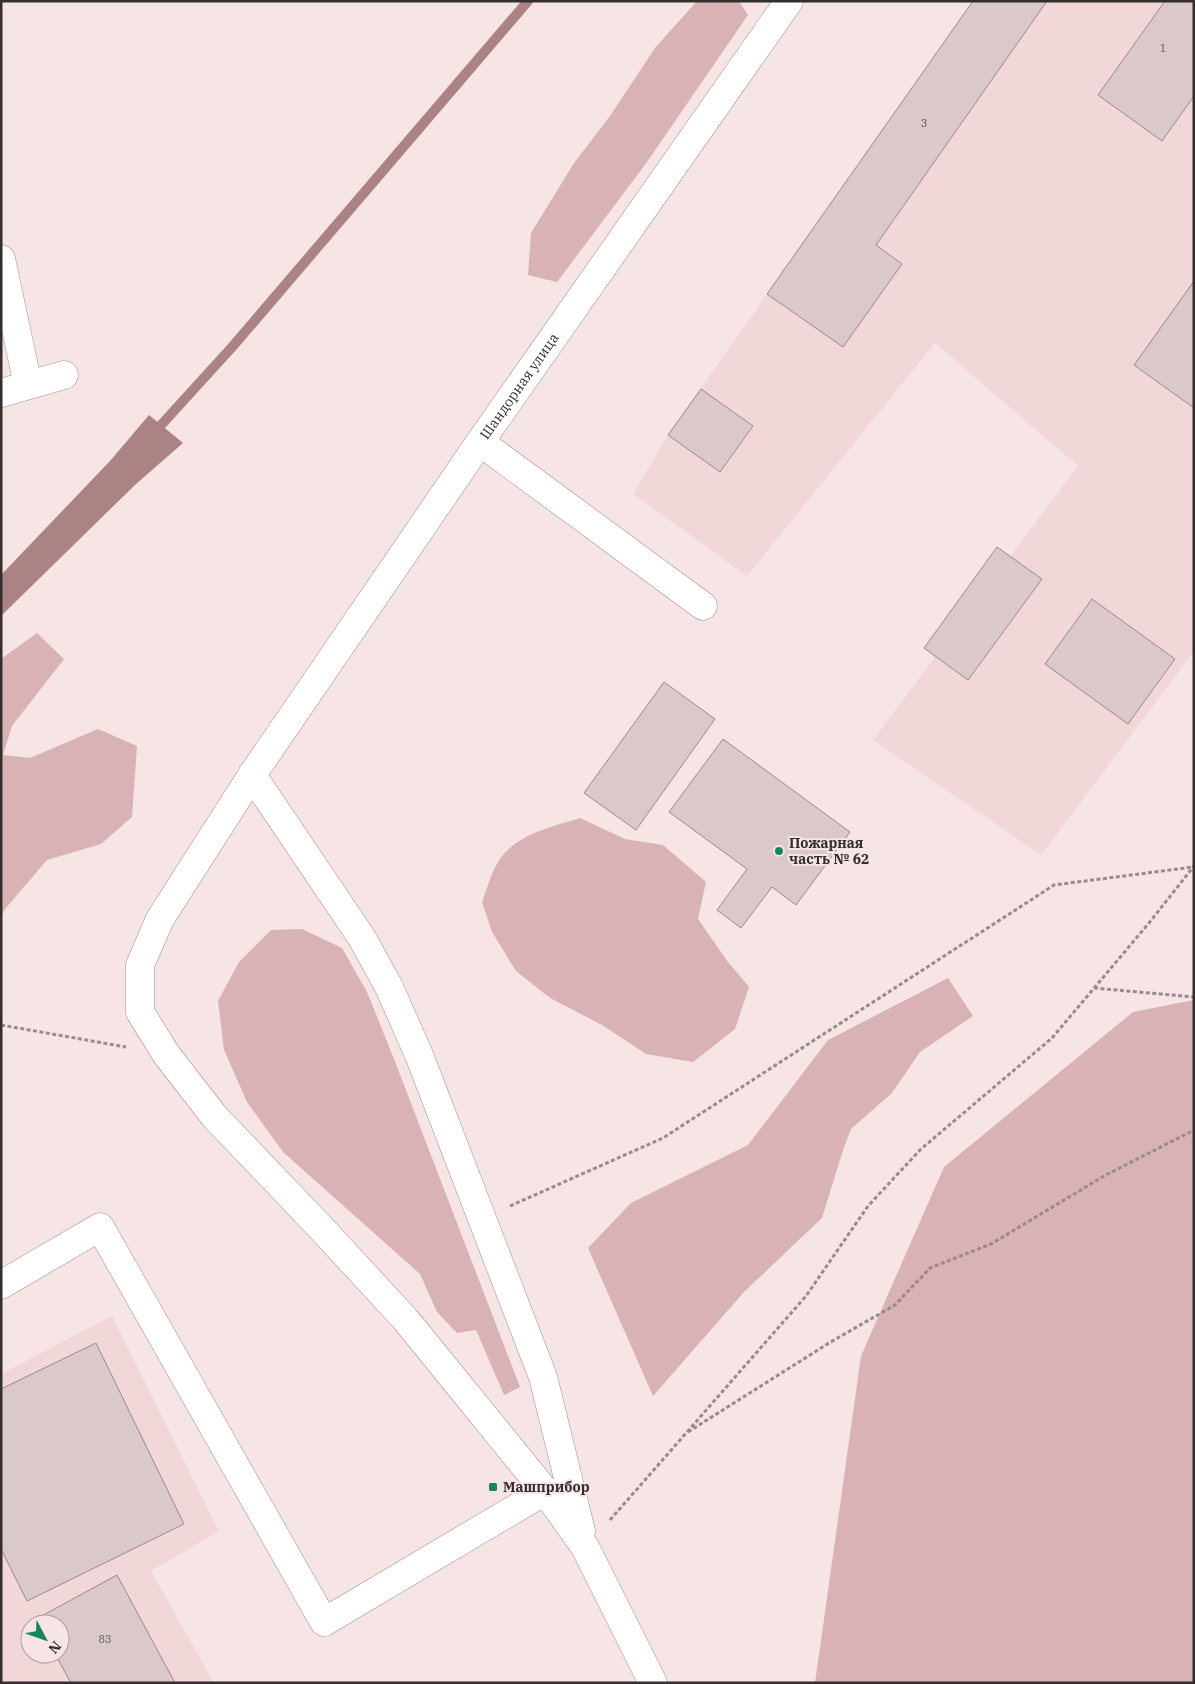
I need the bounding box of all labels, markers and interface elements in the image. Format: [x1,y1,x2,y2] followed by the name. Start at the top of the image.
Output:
[1160,41,1166,55] house number: 1
[921,116,927,130] house number: 3
[476,329,563,443] street label: Шандорная улица
[789,834,869,868] place label: Пожарная часть № 62
[773,845,785,857] marker: Пожарная часть № 62
[503,1478,590,1496] place label: Машприбор
[487,1481,499,1493] marker: Машприбор
[20,1614,70,1664] north arrow
[98,1632,112,1646] house number: 83
[44,1637,65,1658] text: N

